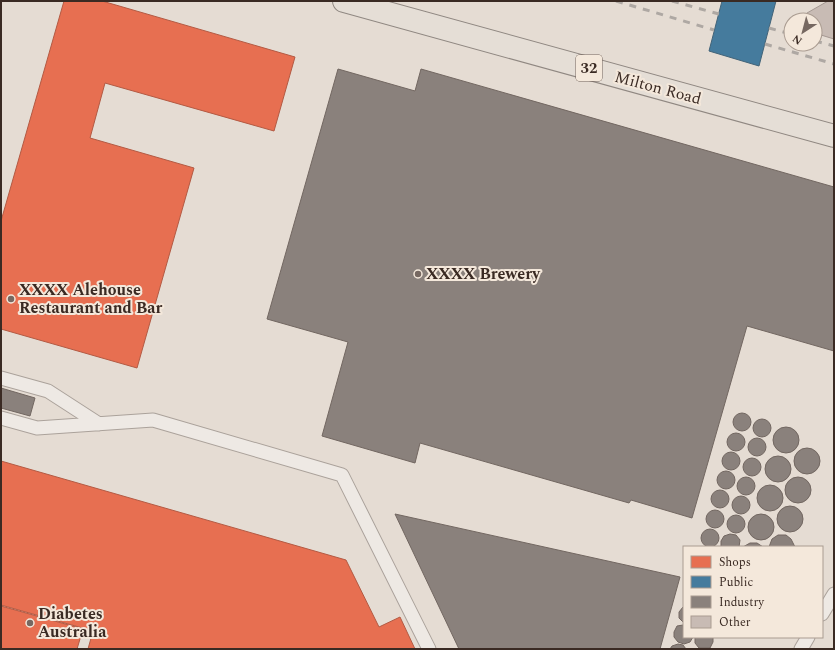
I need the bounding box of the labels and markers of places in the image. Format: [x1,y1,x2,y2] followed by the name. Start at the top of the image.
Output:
[426,262,541,286] place label: XXXX Brewery
[413,269,423,279] marker: XXXX Brewery
[19,278,163,320] place label: XXXX Alehouse Restaurant and Bar
[6,294,16,304] marker: XXXX Alehouse Restaurant and Bar
[38,602,107,644] place label: Diabetes Australia
[25,618,35,628] marker: Diabetes Australia

